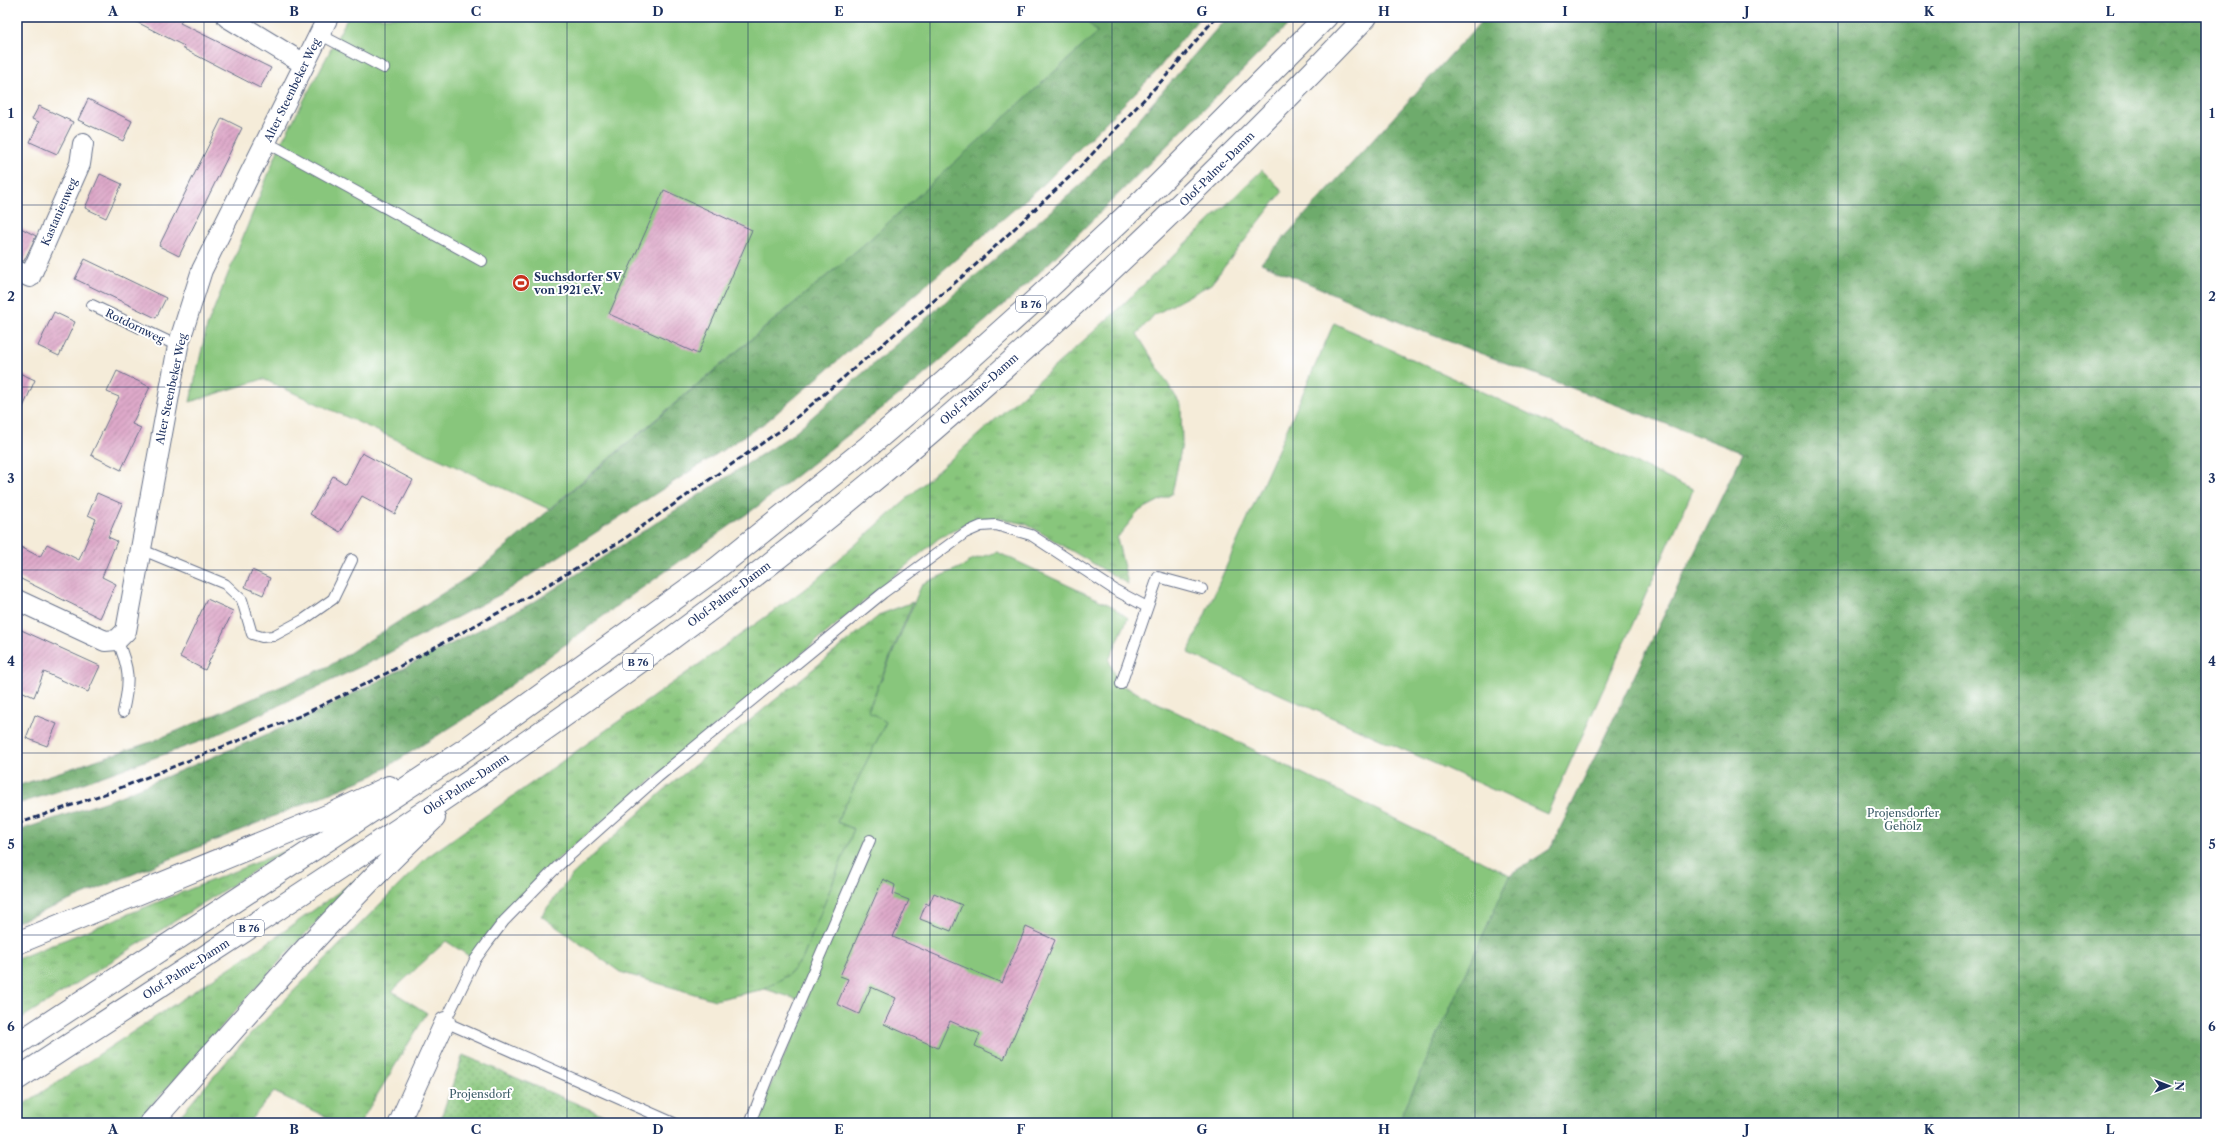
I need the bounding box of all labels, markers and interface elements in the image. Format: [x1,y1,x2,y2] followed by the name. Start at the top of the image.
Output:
[107,3,119,19] text: A
[289,3,299,19] text: B
[471,3,481,19] text: C
[652,3,664,19] text: D
[834,3,844,19] text: E
[1017,3,1026,19] text: F
[1196,3,1208,19] text: G
[1378,3,1390,19] text: H
[1562,3,1568,19] text: I
[1742,3,1750,19] text: J
[1924,3,1935,19] text: K
[2106,3,2115,19] text: L
[260,36,323,145] street label: Alter Steenbeker Weg
[8,105,14,121] text: 1
[2209,105,2215,121] text: 1
[1177,128,1258,209] street label: Olof-Palme-Damm
[38,176,80,248] street label: Kastanienweg
[533,270,622,297] place label: Suchsdorfer SV von 1921 e.V.
[511,273,531,293] sports icon: Suchsdorfer SV von 1921 e.V.
[7,288,15,304] text: 2
[2208,288,2216,304] text: 2
[1016,296,1046,312] road number: B 76
[103,306,167,346] street label: Rotdornweg
[152,332,190,447] street label: Alter Steenbeker Weg
[937,350,1022,428] street label: Olof-Palme-Damm
[7,470,15,486] text: 3
[2208,470,2216,486] text: 3
[685,558,774,630] street label: Olof-Palme-Damm
[7,653,15,669] text: 4
[2208,653,2216,669] text: 4
[623,654,653,670] road number: B 76
[420,750,512,818] street label: Olof-Palme-Damm
[1867,806,1939,833] park label: Projensdorfer Gehölz
[7,836,15,852] text: 5
[2208,836,2216,852] text: 5
[234,920,264,936] road number: B 76
[140,935,233,1002] street label: Olof-Palme-Damm
[7,1018,15,1034] text: 6
[2208,1018,2216,1034] text: 6
[2149,1066,2189,1106] north arrow
[2172,1081,2186,1091] text: N
[449,1087,513,1101] park label: Projensdorf
[107,1121,119,1137] text: A
[289,1121,299,1137] text: B
[471,1121,481,1137] text: C
[652,1121,664,1137] text: D
[834,1121,844,1137] text: E
[1017,1121,1026,1137] text: F
[1196,1121,1208,1137] text: G
[1378,1121,1390,1137] text: H
[1562,1121,1568,1137] text: I
[1742,1121,1750,1137] text: J
[1924,1121,1935,1137] text: K
[2106,1121,2115,1137] text: L

